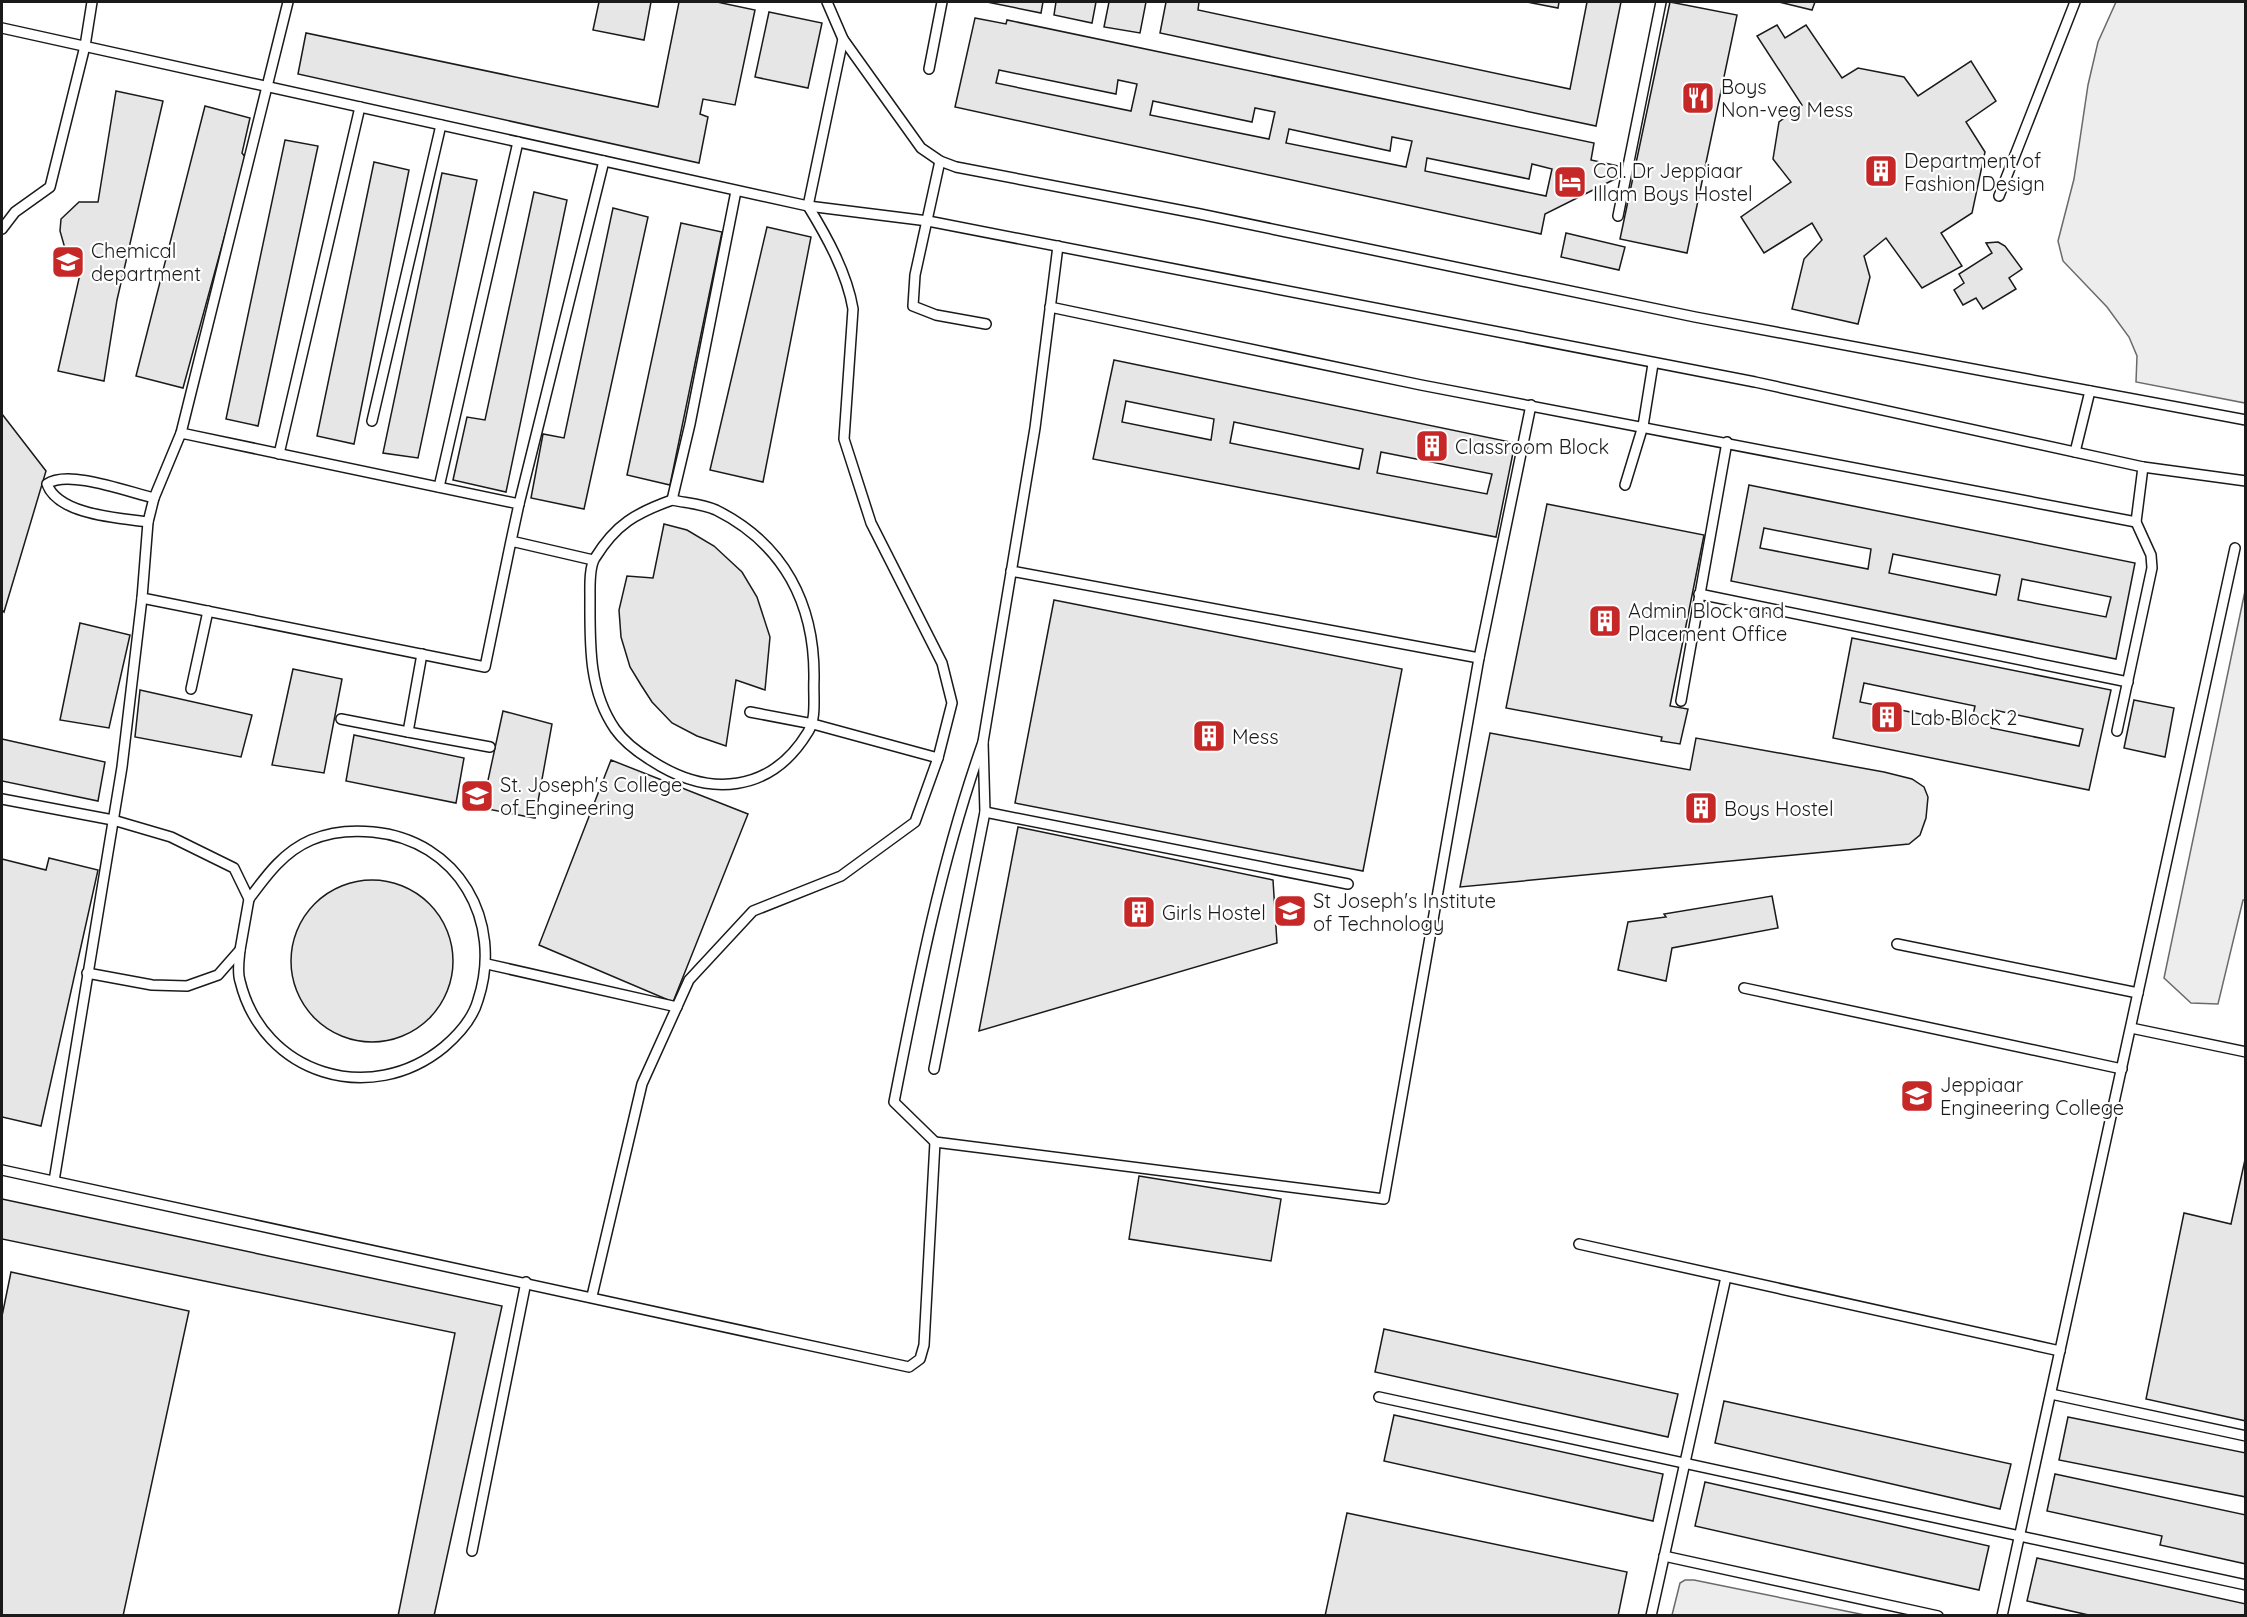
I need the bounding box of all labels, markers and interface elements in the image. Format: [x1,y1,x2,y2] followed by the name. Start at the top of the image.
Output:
[1721,74,1853,122] place label: Boys Non-veg Mess
[1680,80,1716,116] restaurant icon: Boys Non-veg Mess
[1904,148,2045,196] place label: Department of Fashion Design
[1863,153,1899,189] building icon: Department of Fashion Design
[1593,158,1753,206] place label: Col. Dr Jeppiaar Illam Boys Hostel
[1552,164,1588,200] hotel icon: Col. Dr Jeppiaar Illam Boys Hostel
[91,238,201,286] place label: Chemical department
[50,244,86,280] school or university icon: Chemical department
[1414,428,1450,464] building icon: Classroom Block
[1455,434,1609,459] place label: Classroom Block
[1628,598,1787,646] place label: Admin Block and Placement Office
[1587,603,1623,639] building icon: Admin Block and Placement Office
[1869,699,1905,735] building icon: Lab Block 2
[1910,705,2017,730] place label: Lab Block 2
[1191,718,1227,754] building icon: Mess
[1232,724,1279,749] place label: Mess
[500,772,682,820] place label: St. Joseph's College of Engineering
[459,778,495,814] school or university icon: St. Joseph's College of Engineering
[1683,790,1719,826] building icon: Boys Hostel
[1724,796,1834,821] place label: Boys Hostel
[1313,888,1496,936] place label: St Joseph's Institute of Technology
[1272,893,1308,929] school or university icon: St Joseph's Institute of Technology
[1121,894,1157,930] building icon: Girls Hostel
[1162,900,1266,925] place label: Girls Hostel
[1940,1072,2124,1120] place label: Jeppiaar Engineering College
[1899,1078,1935,1114] school or university icon: Jeppiaar Engineering College

